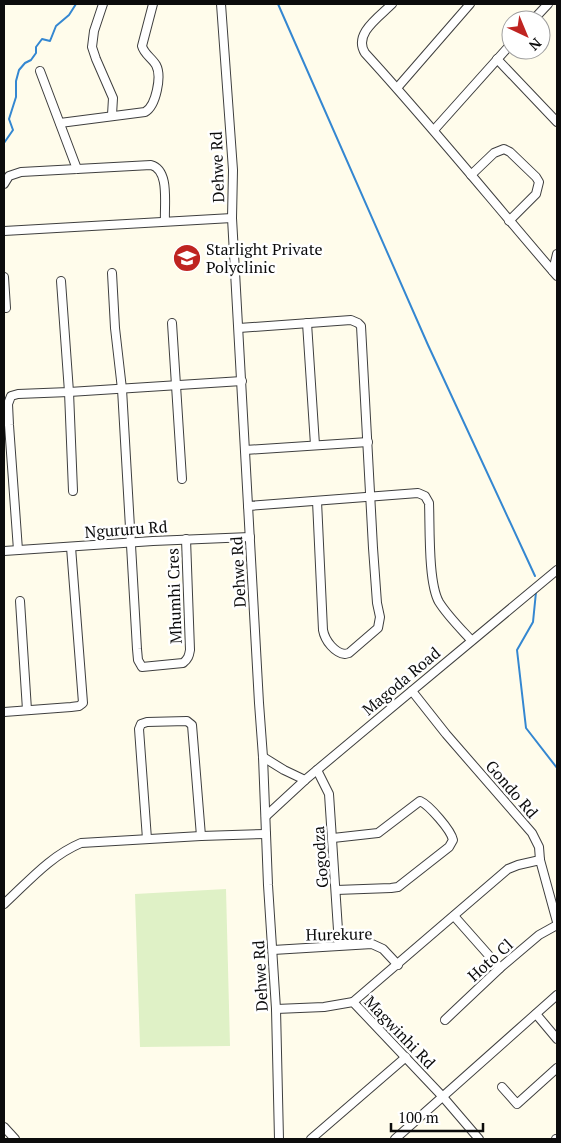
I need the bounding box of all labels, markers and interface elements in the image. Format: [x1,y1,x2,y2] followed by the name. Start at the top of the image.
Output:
[501,10,551,60] north arrow
[525,34,546,55] text: N
[205,131,229,203] street label: Dehwe Rd
[206,238,323,278] place label: Starlight Private Polyclinic
[172,243,202,273] school or university icon: Starlight Private Polyclinic
[84,515,168,543] street label: Ngururu Rd
[225,536,251,608] street label: Dehwe Rd
[161,548,187,644] street label: Mhumhi Cres
[357,642,445,720] street label: Magoda Road
[481,755,543,823] street label: Gondo Rd
[307,825,333,889] street label: Gogodza
[305,922,373,946] street label: Hurekure
[463,934,518,986] street label: Hoto Cl
[247,940,273,1012] street label: Dehwe Rd
[360,991,440,1073] street label: Magwinhi Rd
[391,1100,484,1132] scale bar
[398,1107,439,1127] text: 100 m

